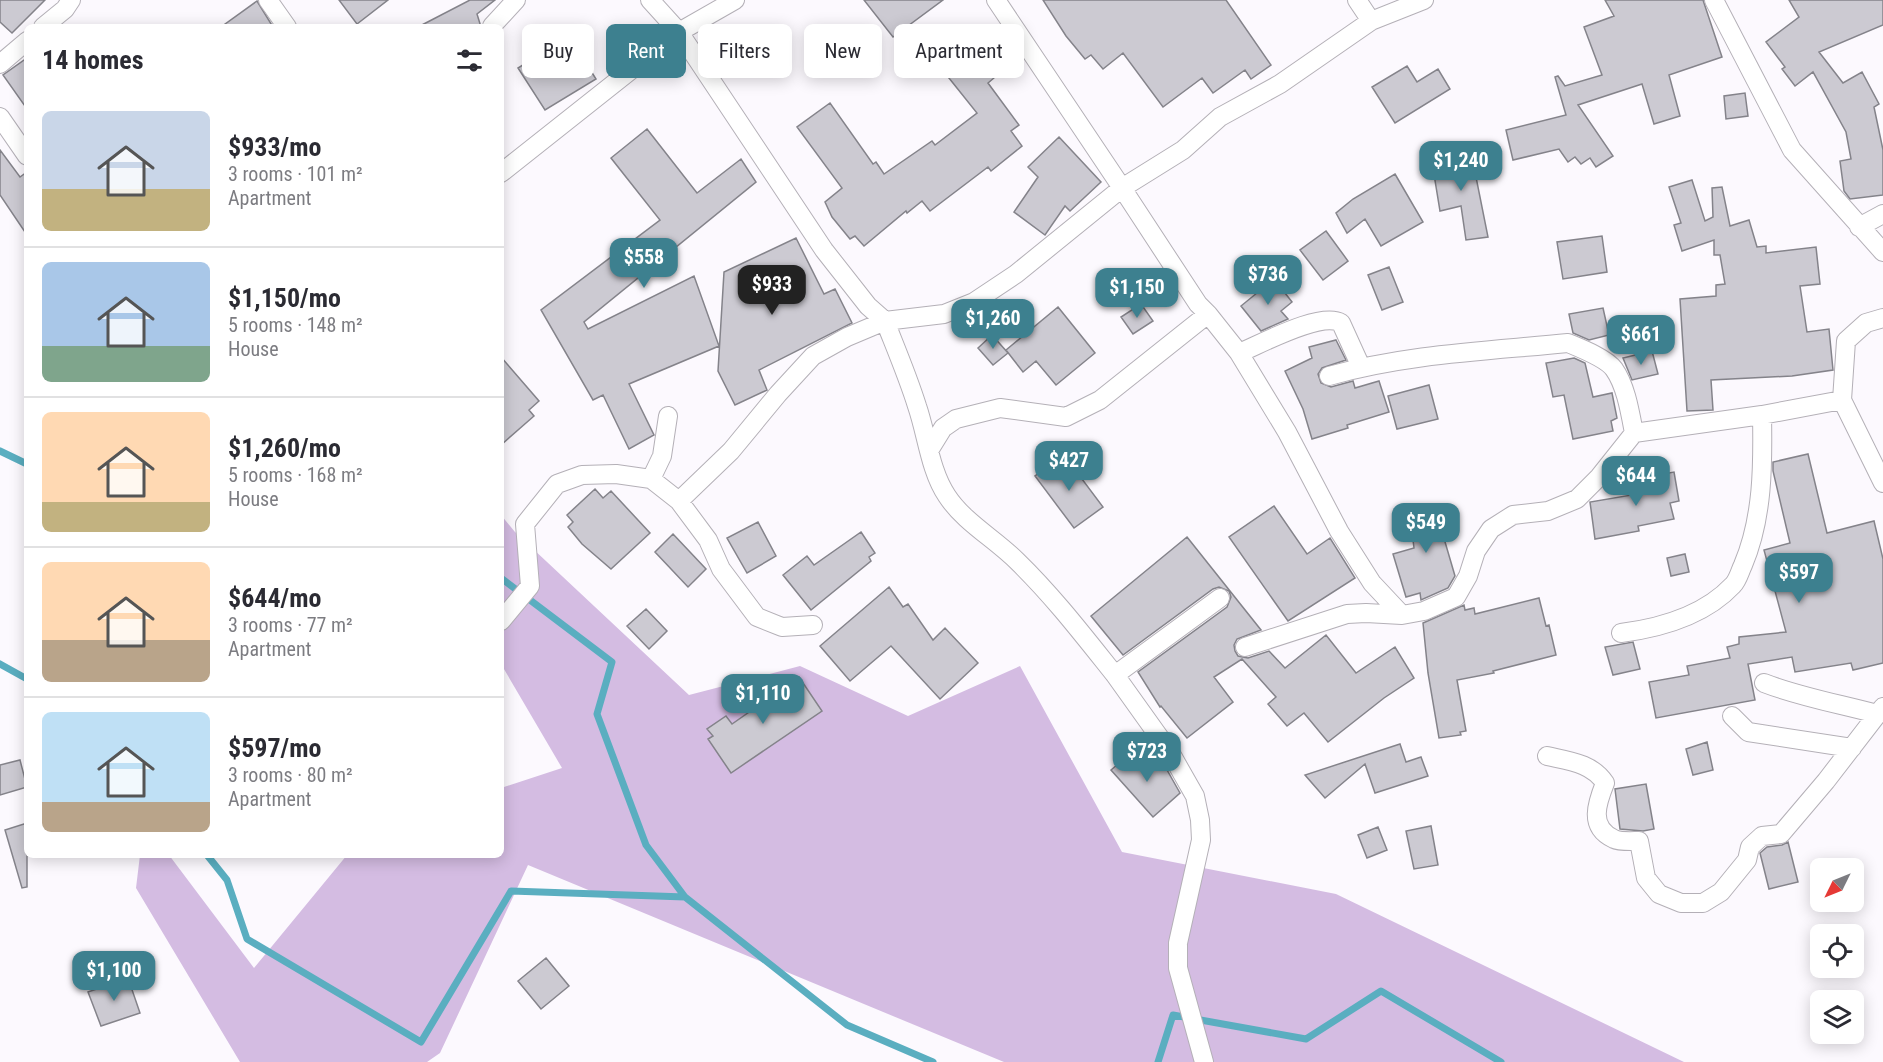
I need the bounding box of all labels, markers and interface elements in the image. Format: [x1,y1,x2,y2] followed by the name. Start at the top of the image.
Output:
[522,24,594,78] chip: Buy
[606,24,686,78] chip: Rent
[698,24,792,78] chip: Filters
[804,24,882,78] chip: New
[894,24,1024,78] chip: Apartment
[453,44,486,77] icon: filters
[42,45,144,75] text: 14 homes
[228,132,321,162] text: $933/mo
[90,135,162,207] icon: home
[1412,141,1510,192] pin: $1,240
[1433,148,1489,172] text: $1,240
[228,162,363,186] text: 3 rooms · 101 m²
[228,186,312,210] text: Apartment
[608,238,680,289] pin: $558
[624,245,664,269] text: $558
[1232,255,1304,306] pin: $736
[1248,262,1288,286] text: $736
[736,265,808,316] pin: $933
[1088,268,1186,319] pin: $1,150
[752,272,792,296] text: $933
[1109,275,1165,299] text: $1,150
[228,283,341,313] text: $1,150/mo
[90,286,162,358] icon: home
[944,299,1042,350] pin: $1,260
[965,306,1021,330] text: $1,260
[228,313,363,337] text: 5 rooms · 148 m²
[1605,315,1677,366] pin: $661
[1621,322,1661,346] text: $661
[228,337,279,361] text: House
[228,433,341,463] text: $1,260/mo
[90,436,162,508] icon: home
[1033,441,1105,492] pin: $427
[1049,448,1089,472] text: $427
[1600,456,1672,507] pin: $644
[228,463,363,487] text: 5 rooms · 168 m²
[1616,463,1656,487] text: $644
[228,487,279,511] text: House
[1390,503,1462,554] pin: $549
[1406,510,1446,534] text: $549
[1763,553,1835,604] pin: $597
[1779,560,1819,584] text: $597
[228,583,321,613] text: $644/mo
[90,586,162,658] icon: home
[228,613,353,637] text: 3 rooms · 77 m²
[228,637,312,661] text: Apartment
[714,674,812,725] pin: $1,110
[735,681,791,705] text: $1,110
[1111,732,1183,783] pin: $723
[228,733,321,763] text: $597/mo
[90,736,162,808] icon: home
[1127,739,1167,763] text: $723
[228,763,353,787] text: 3 rooms · 80 m²
[228,787,312,811] text: Apartment
[1810,858,1864,912] north arrow
[1810,858,1864,1044] map controls
[1810,924,1864,978] button: locate
[65,951,163,1002] pin: $1,100
[86,958,142,982] text: $1,100
[1810,990,1864,1044] button: layers

